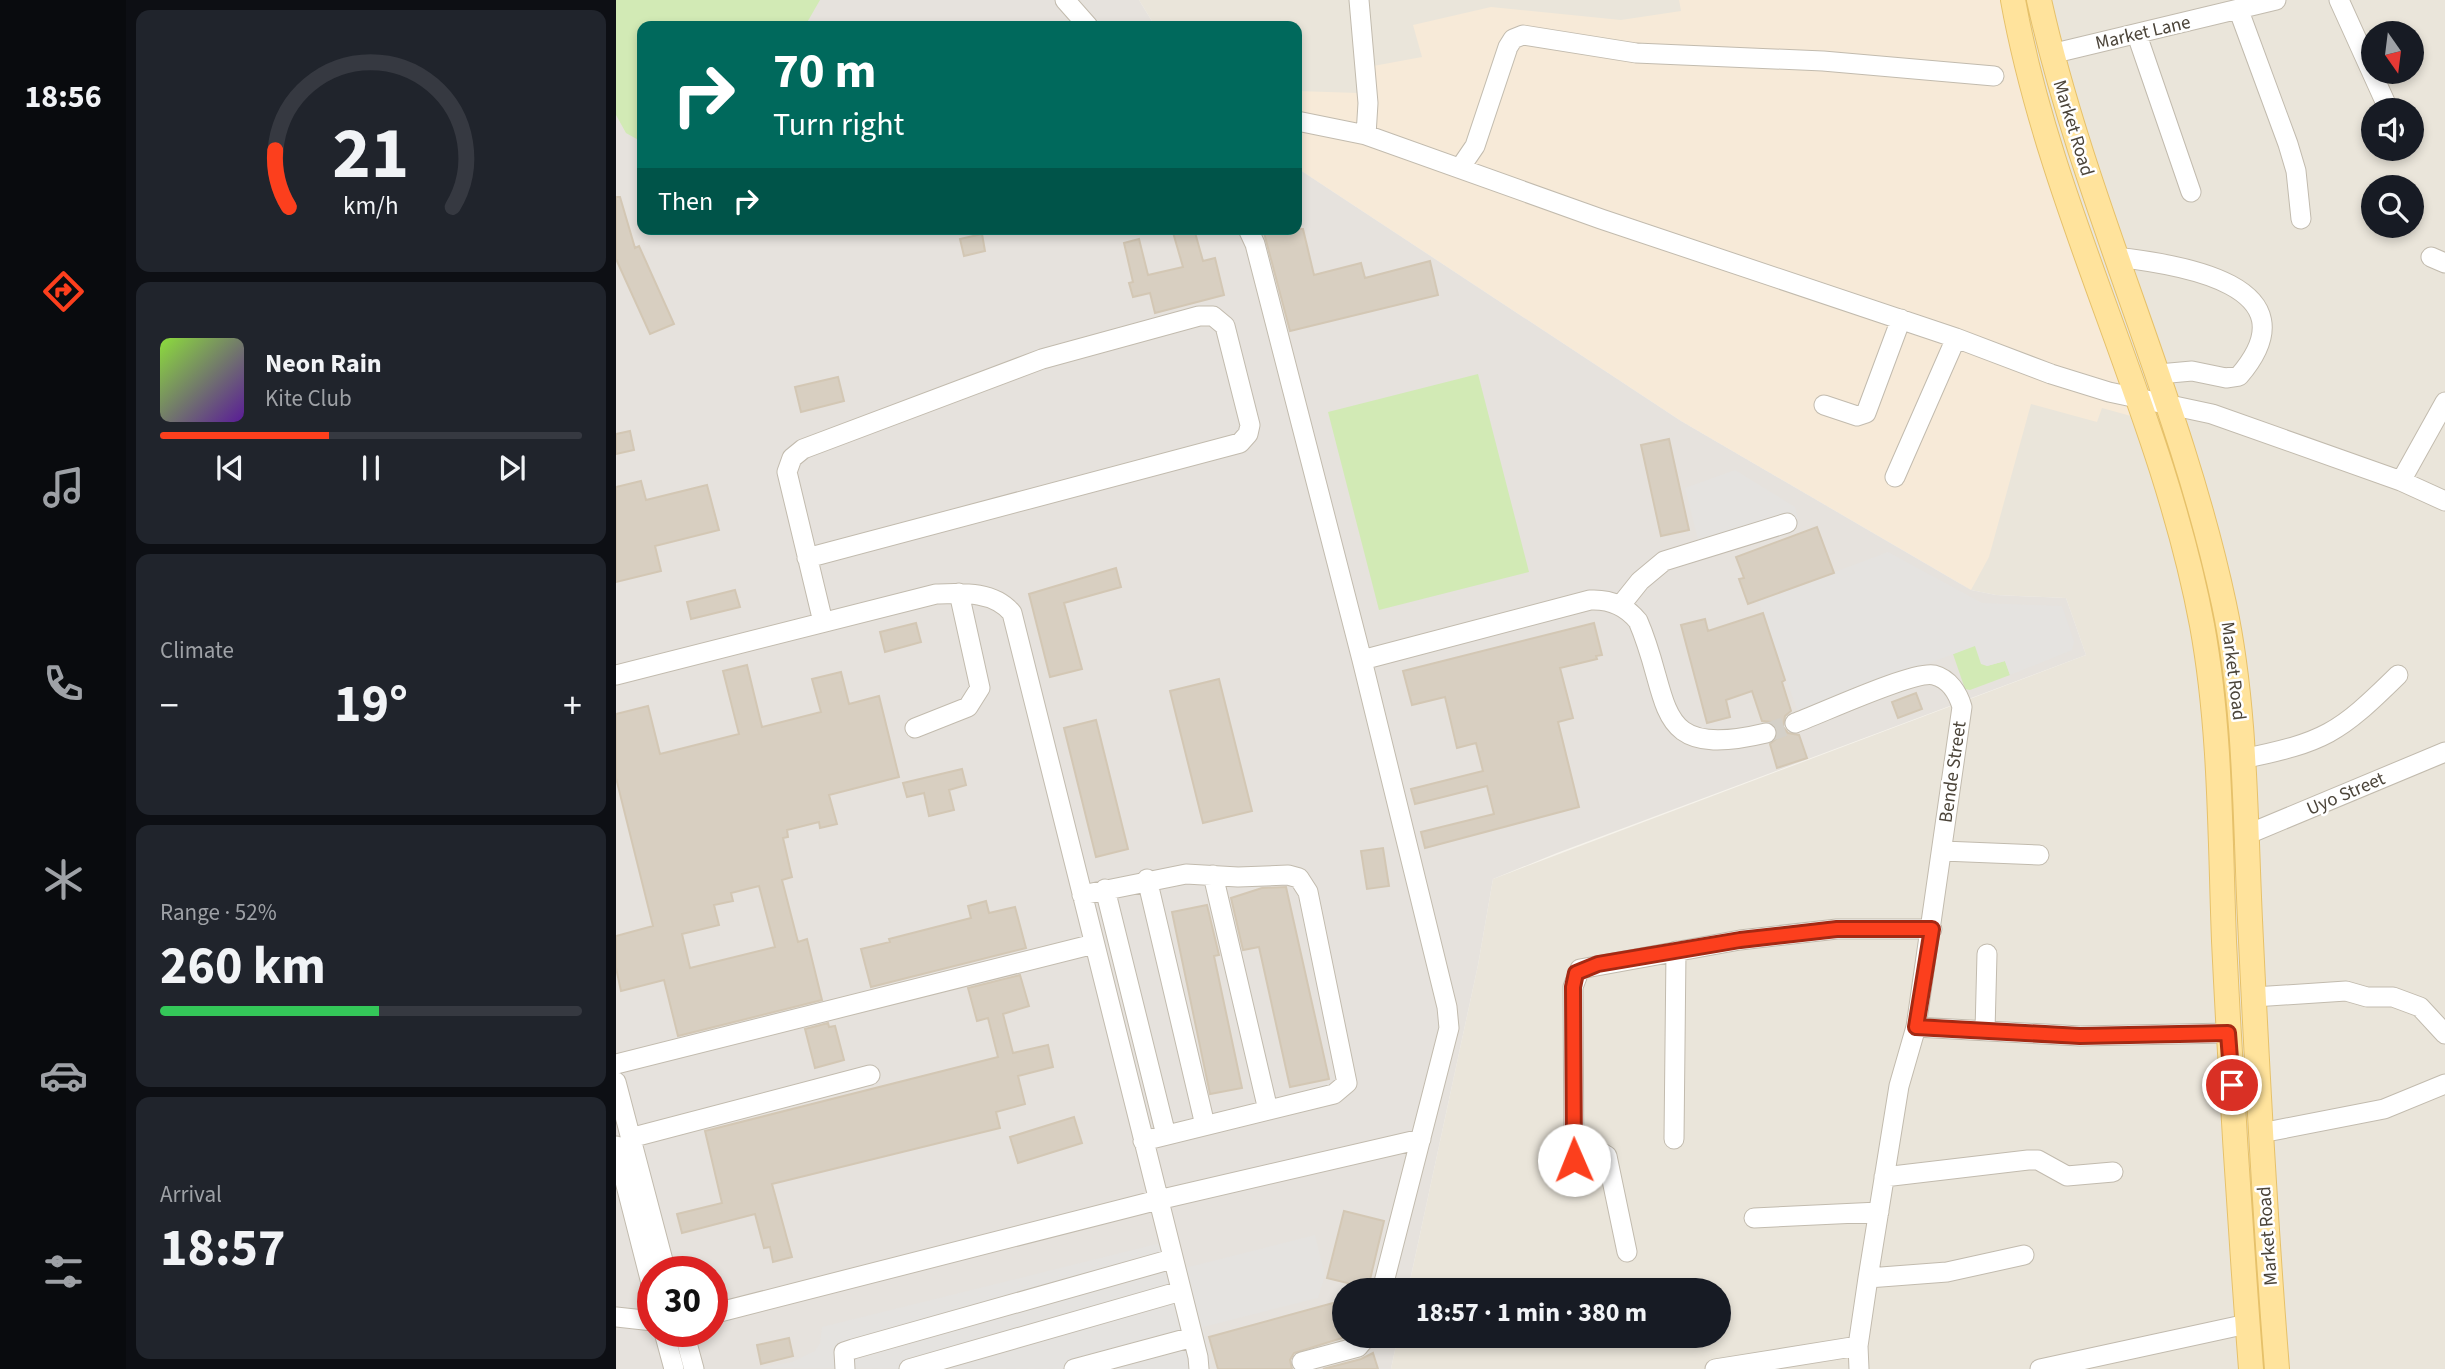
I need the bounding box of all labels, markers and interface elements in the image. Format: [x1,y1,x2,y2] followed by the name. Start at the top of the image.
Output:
[2093,9,2193,57] street label: Market Lane
[2361,21,2424,84] north arrow
[2361,21,2424,238] map controls
[773,37,877,107] text: 70 m
[658,49,749,140] icon: right
[24,74,102,120] text: 18:56
[2046,77,2100,179] street label: Market Road
[2361,98,2424,161] button: sound
[333,102,409,206] text: 21
[773,102,904,148] text: Turn right
[2361,175,2424,238] button: search
[727,182,765,220] icon: right
[658,183,713,220] text: Then
[343,188,399,224] text: km/h
[39,267,88,316] icon: directions
[265,345,382,382] text: Neon Rain
[265,382,352,415] text: Kite Club
[211,449,249,487] icon: previous
[352,449,390,487] icon: pause
[493,449,531,487] icon: next
[39,463,88,512] icon: music
[2214,620,2252,722] street label: Market Road
[160,634,234,667] text: Climate
[39,659,88,708] icon: phone
[334,668,408,742] text: 19°
[160,679,179,733] text: −
[563,679,582,733] text: +
[1933,719,1974,825] street label: Bende Street
[2303,765,2390,823] street label: Uyo Street
[39,855,88,904] icon: climate
[160,896,277,929] text: Range · 52%
[160,930,326,1004] text: 260 km
[39,1051,88,1100] icon: car
[2202,1055,2262,1115] pin
[2213,1066,2251,1104] icon: arrive
[1537,1123,1611,1197] position arrow
[160,1178,222,1211] text: Arrival
[2251,1186,2285,1286] street label: Market Road
[160,1212,285,1286] text: 18:57
[39,1247,88,1296] icon: filters
[637,1256,728,1347] speed limit sign: 30
[1416,1294,1647,1331] text: 18:57 · 1 min · 380 m

